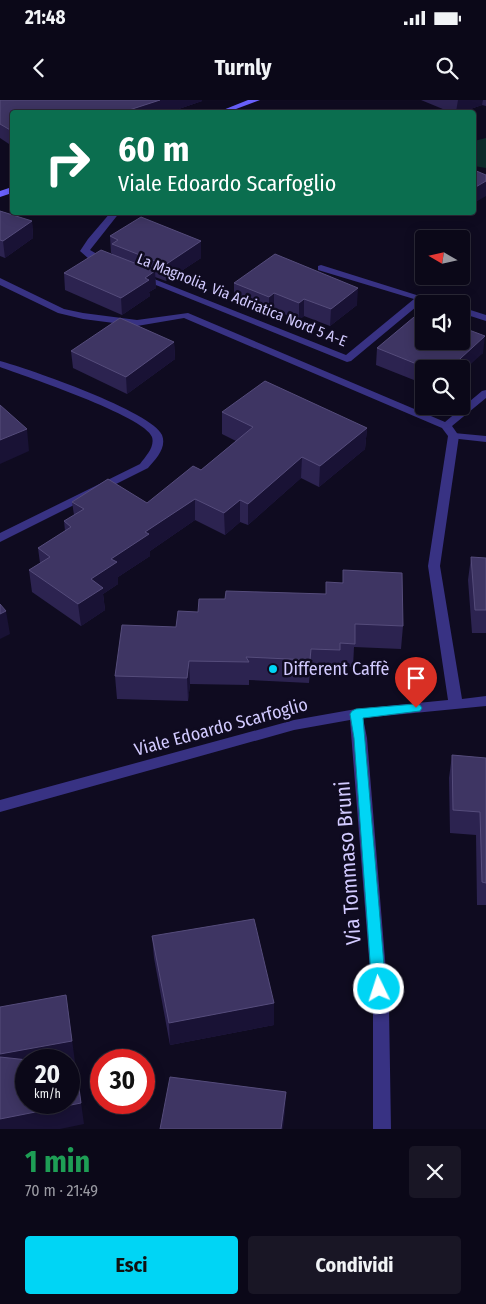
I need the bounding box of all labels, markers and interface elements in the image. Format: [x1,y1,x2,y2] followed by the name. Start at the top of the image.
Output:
[25,6,66,29] text: 21:48
[25,54,53,82] icon: back
[214,54,272,81] text: Turnly
[433,54,461,82] icon: search
[118,128,189,170] text: 60 m
[35,130,100,195] icon: right
[118,170,336,197] text: Viale Edoardo Scarfoglio
[415,230,470,285] north arrow
[415,230,470,415] map controls
[135,250,349,350] street label: La Magnolia, Via Adriatica Nord 5 A-E
[415,295,470,350] button: sound
[415,360,470,415] button: search
[395,657,437,708] pin
[283,658,390,680] place label: Different Caffè
[267,663,279,675] marker: Different Caffè
[402,664,430,692] icon: arrive
[132,693,310,761] street label: Viale Edoardo Scarfoglio
[329,780,367,946] street label: Via Tommaso Bruni
[352,962,404,1014] position arrow
[90,1049,155,1114] speed limit sign: 30
[35,1060,60,1090] text: 20
[34,1087,61,1101] text: km/h
[25,1144,90,1180] text: 1 min
[409,1146,461,1198] button: close
[25,1181,98,1200] text: 70 m · 21:49
[25,1236,238,1294] button: Esci
[248,1236,461,1294] button: Condividi

